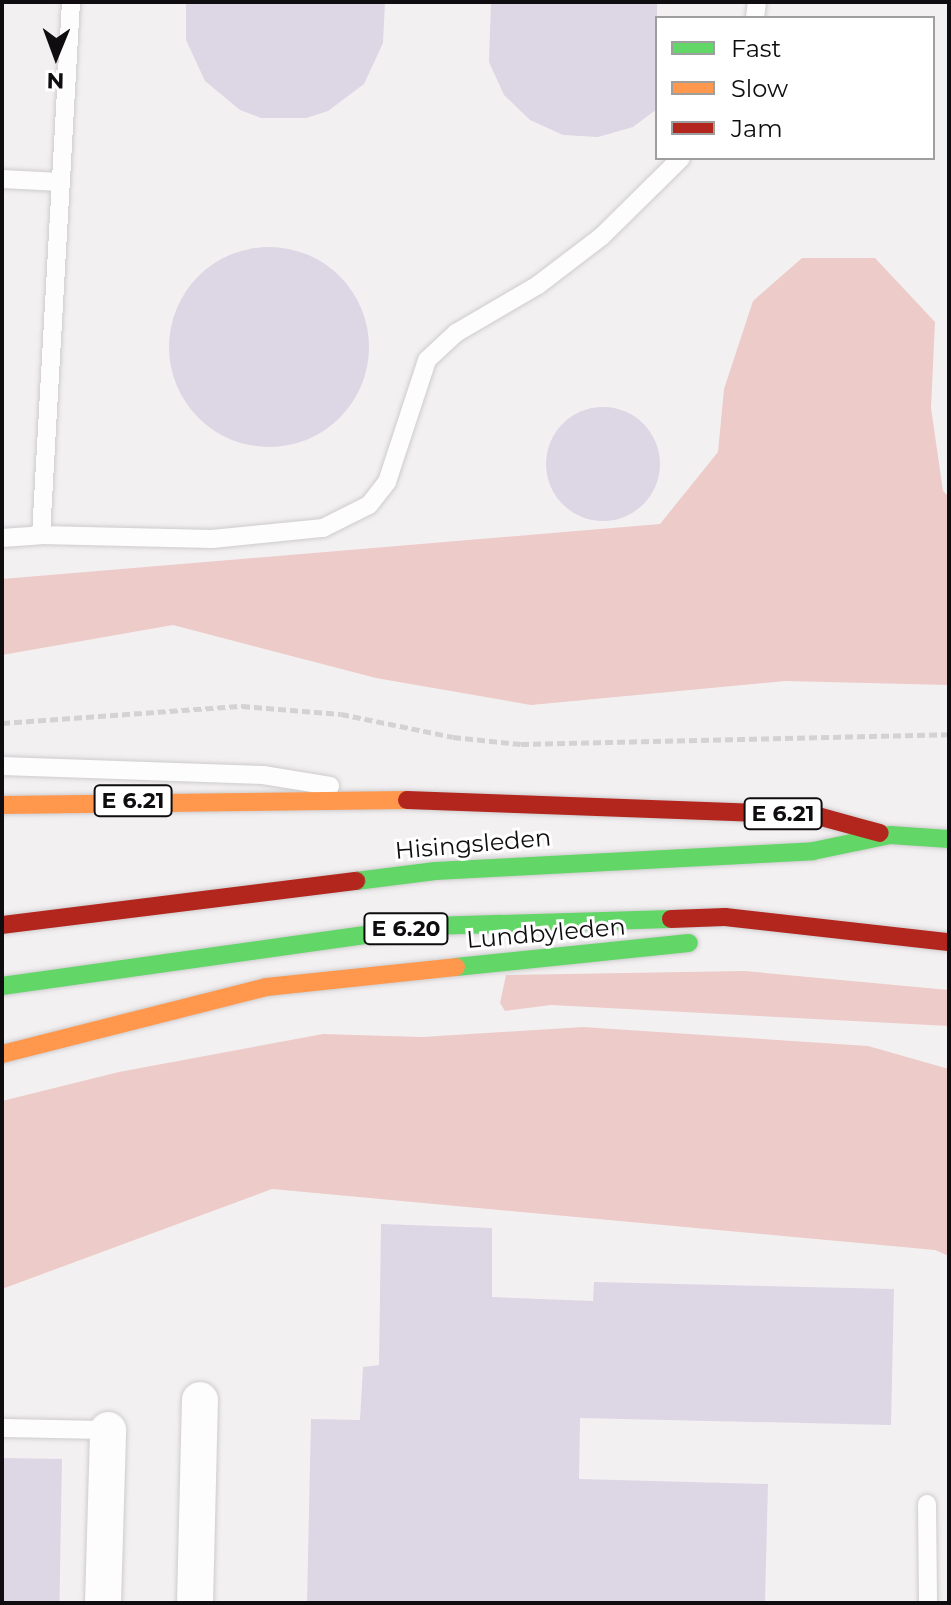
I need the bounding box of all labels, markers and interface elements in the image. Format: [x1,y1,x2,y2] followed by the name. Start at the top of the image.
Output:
[16,16,96,96] north arrow
[655,16,935,160] legend
[731,34,781,63] text: Fast
[46,67,65,94] text: N
[731,74,788,103] text: Slow
[731,114,783,143] text: Jam
[93,783,173,819] road number: E 6.21
[743,796,823,832] road number: E 6.21
[394,823,552,865] street label: Hisingsleden
[362,911,450,947] road number: E 6.20
[465,912,627,954] street label: Lundbyleden

